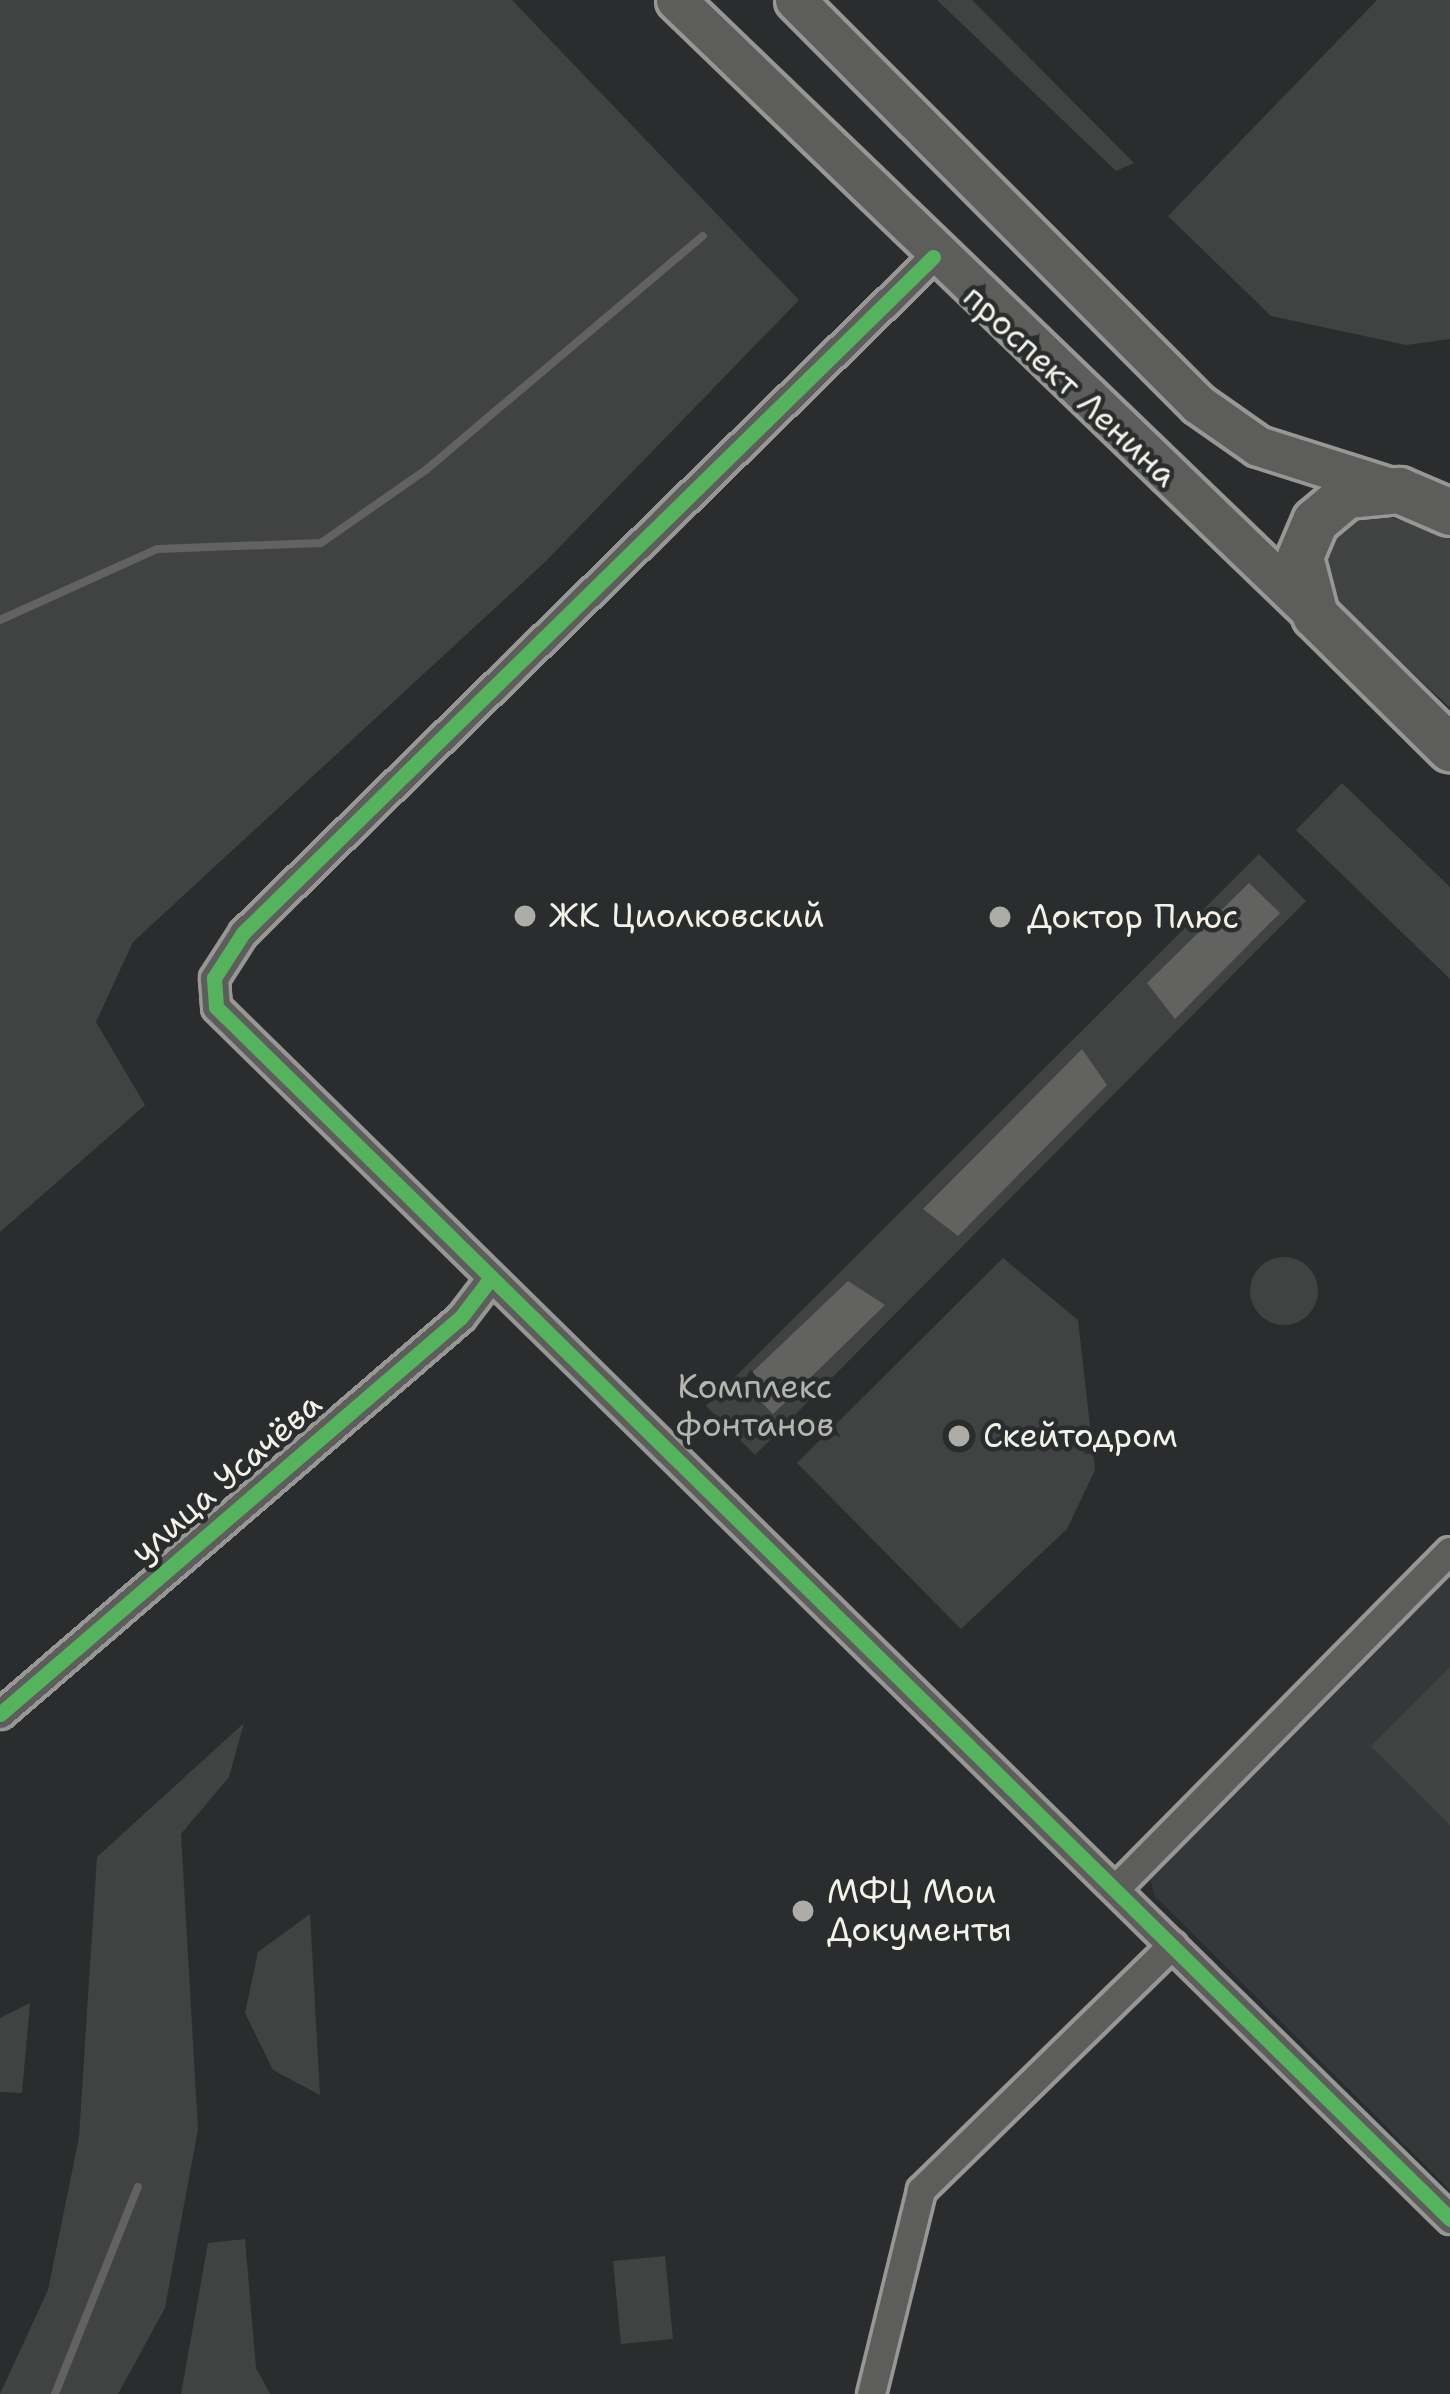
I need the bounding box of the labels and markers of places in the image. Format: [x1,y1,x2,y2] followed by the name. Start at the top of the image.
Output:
[549,896,824,936] place label: ЖК Циолковский
[1027,897,1239,937] place label: Доктор Плюс
[984,901,1016,933] marker: Доктор Плюс
[512,903,538,929] marker: ЖК Циолковский
[983,1416,1178,1456] place label: Скейтодром
[946,1423,972,1449] marker: Скейтодром
[827,1872,1012,1950] place label: МФЦ Мои Документы
[790,1898,816,1924] marker: МФЦ Мои Документы

